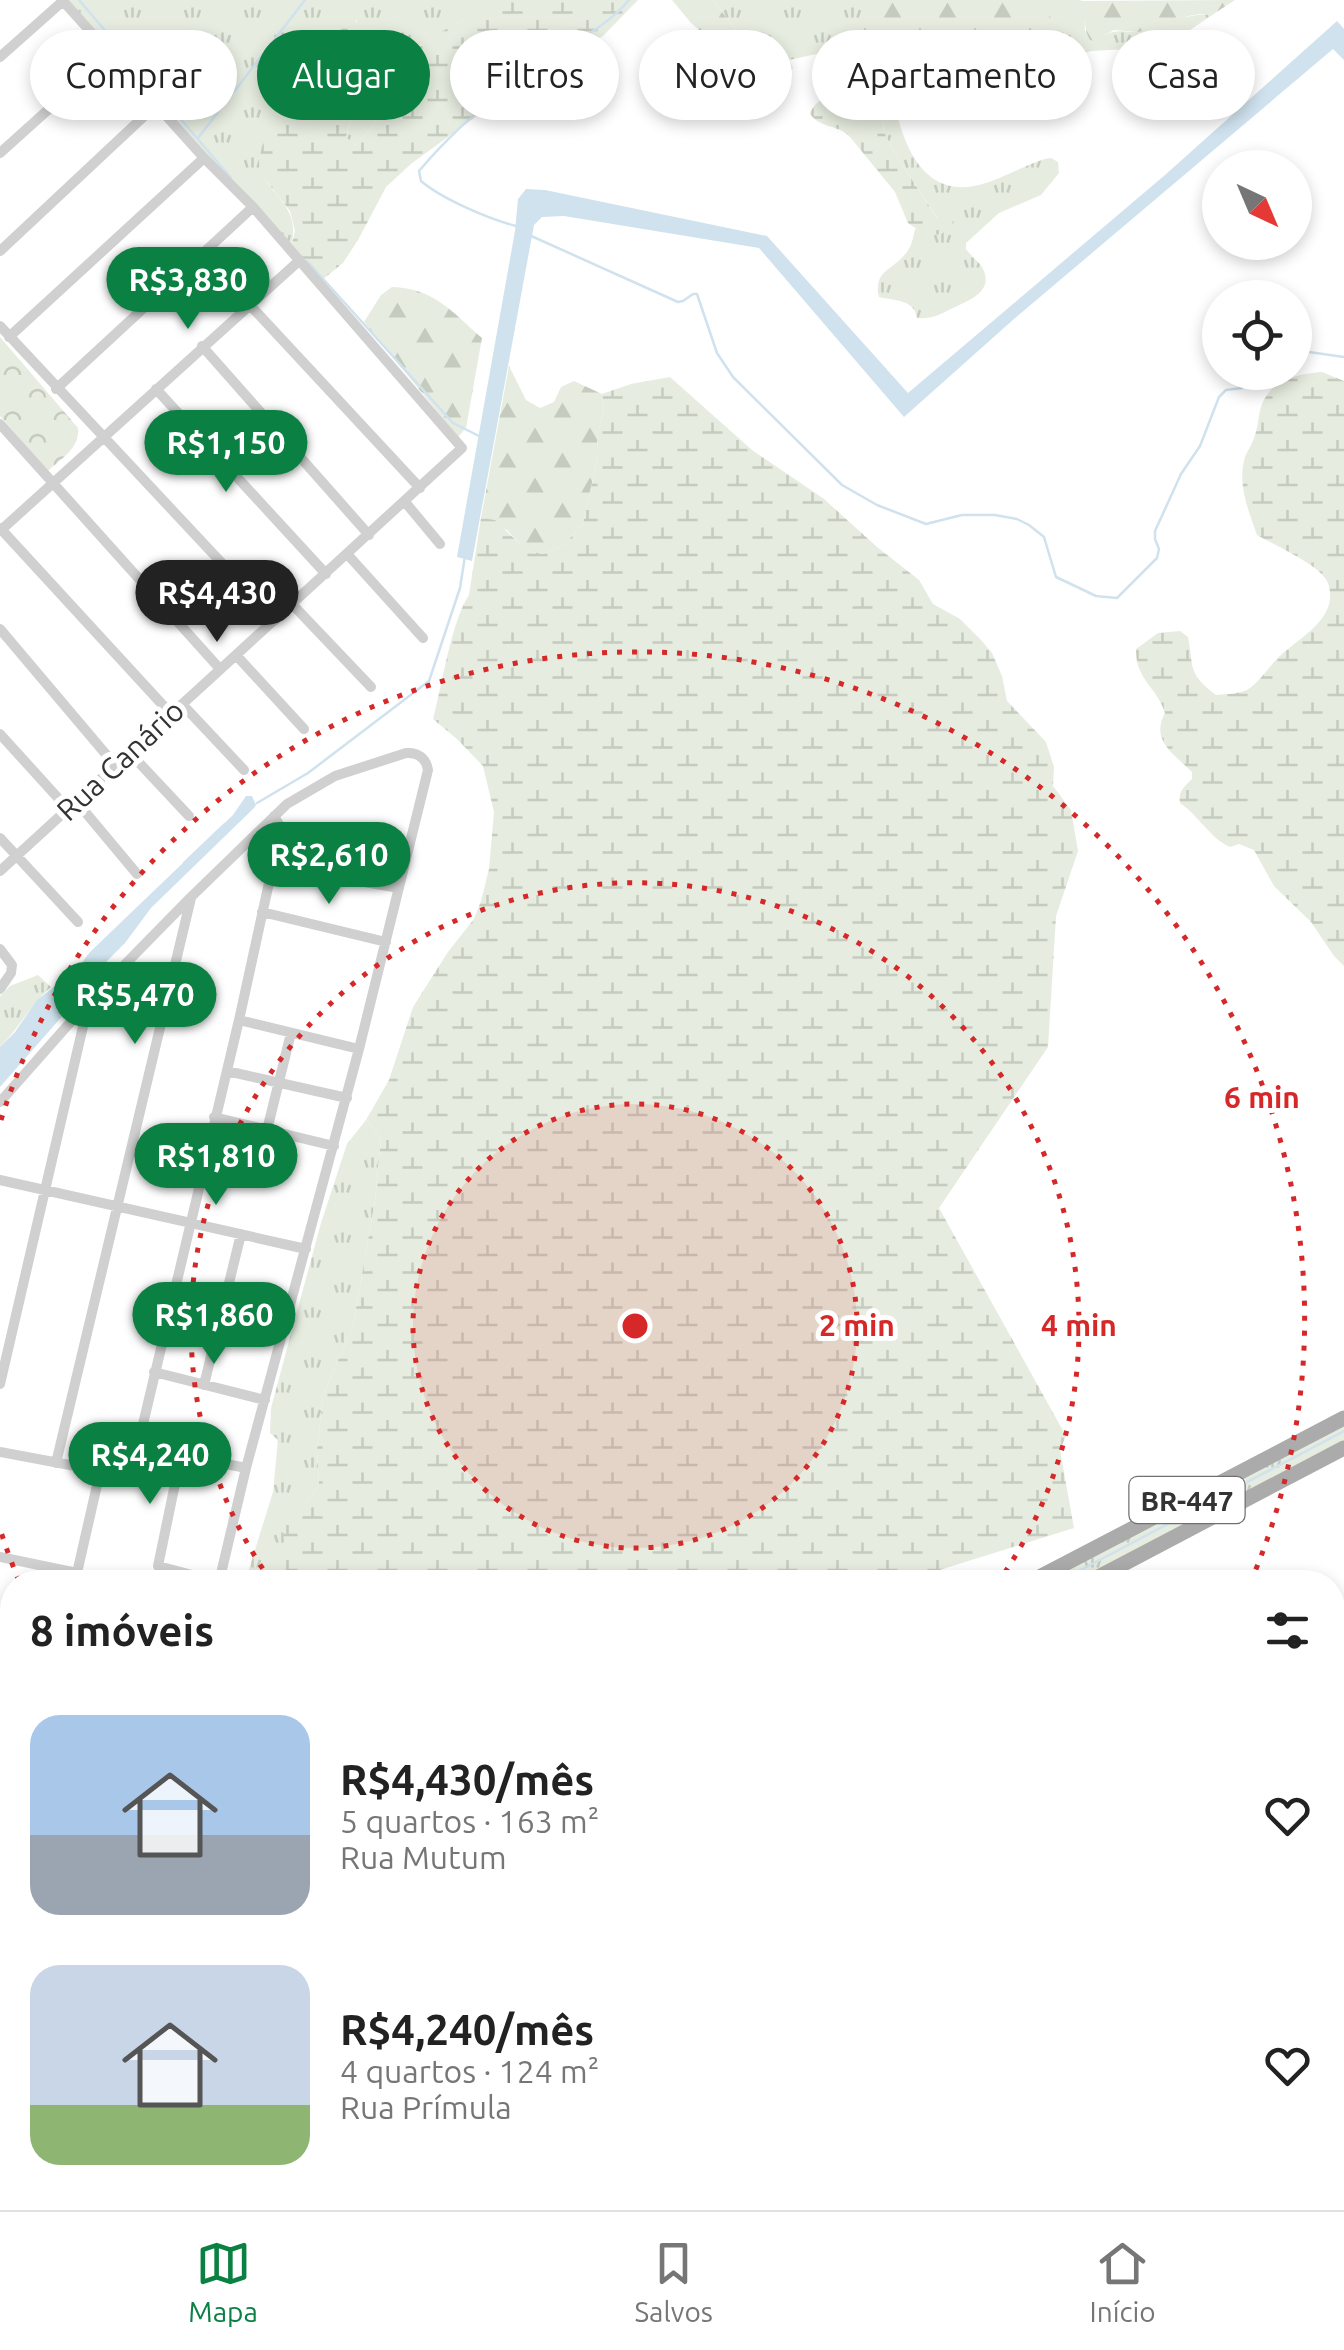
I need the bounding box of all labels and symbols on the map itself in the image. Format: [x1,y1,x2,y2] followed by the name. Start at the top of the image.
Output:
[1202,150,1312,260] north arrow
[96,247,280,332] pin: R$3,830
[134,410,318,495] pin: R$1,150
[125,560,309,645] pin: R$4,430
[50,693,190,827] street label: Rua Canário
[237,822,421,907] pin: R$2,610
[43,962,227,1047] pin: R$5,470
[1224,1080,1300,1114] text: 6 min
[124,1123,308,1208] pin: R$1,810
[122,1282,306,1367] pin: R$1,860
[617,1308,653,1344] centre of rings
[819,1308,895,1342] text: 2 min
[1041,1308,1117,1342] text: 4 min
[58,1422,242,1507] pin: R$4,240
[1130,1477,1244,1523] road number: BR-447

